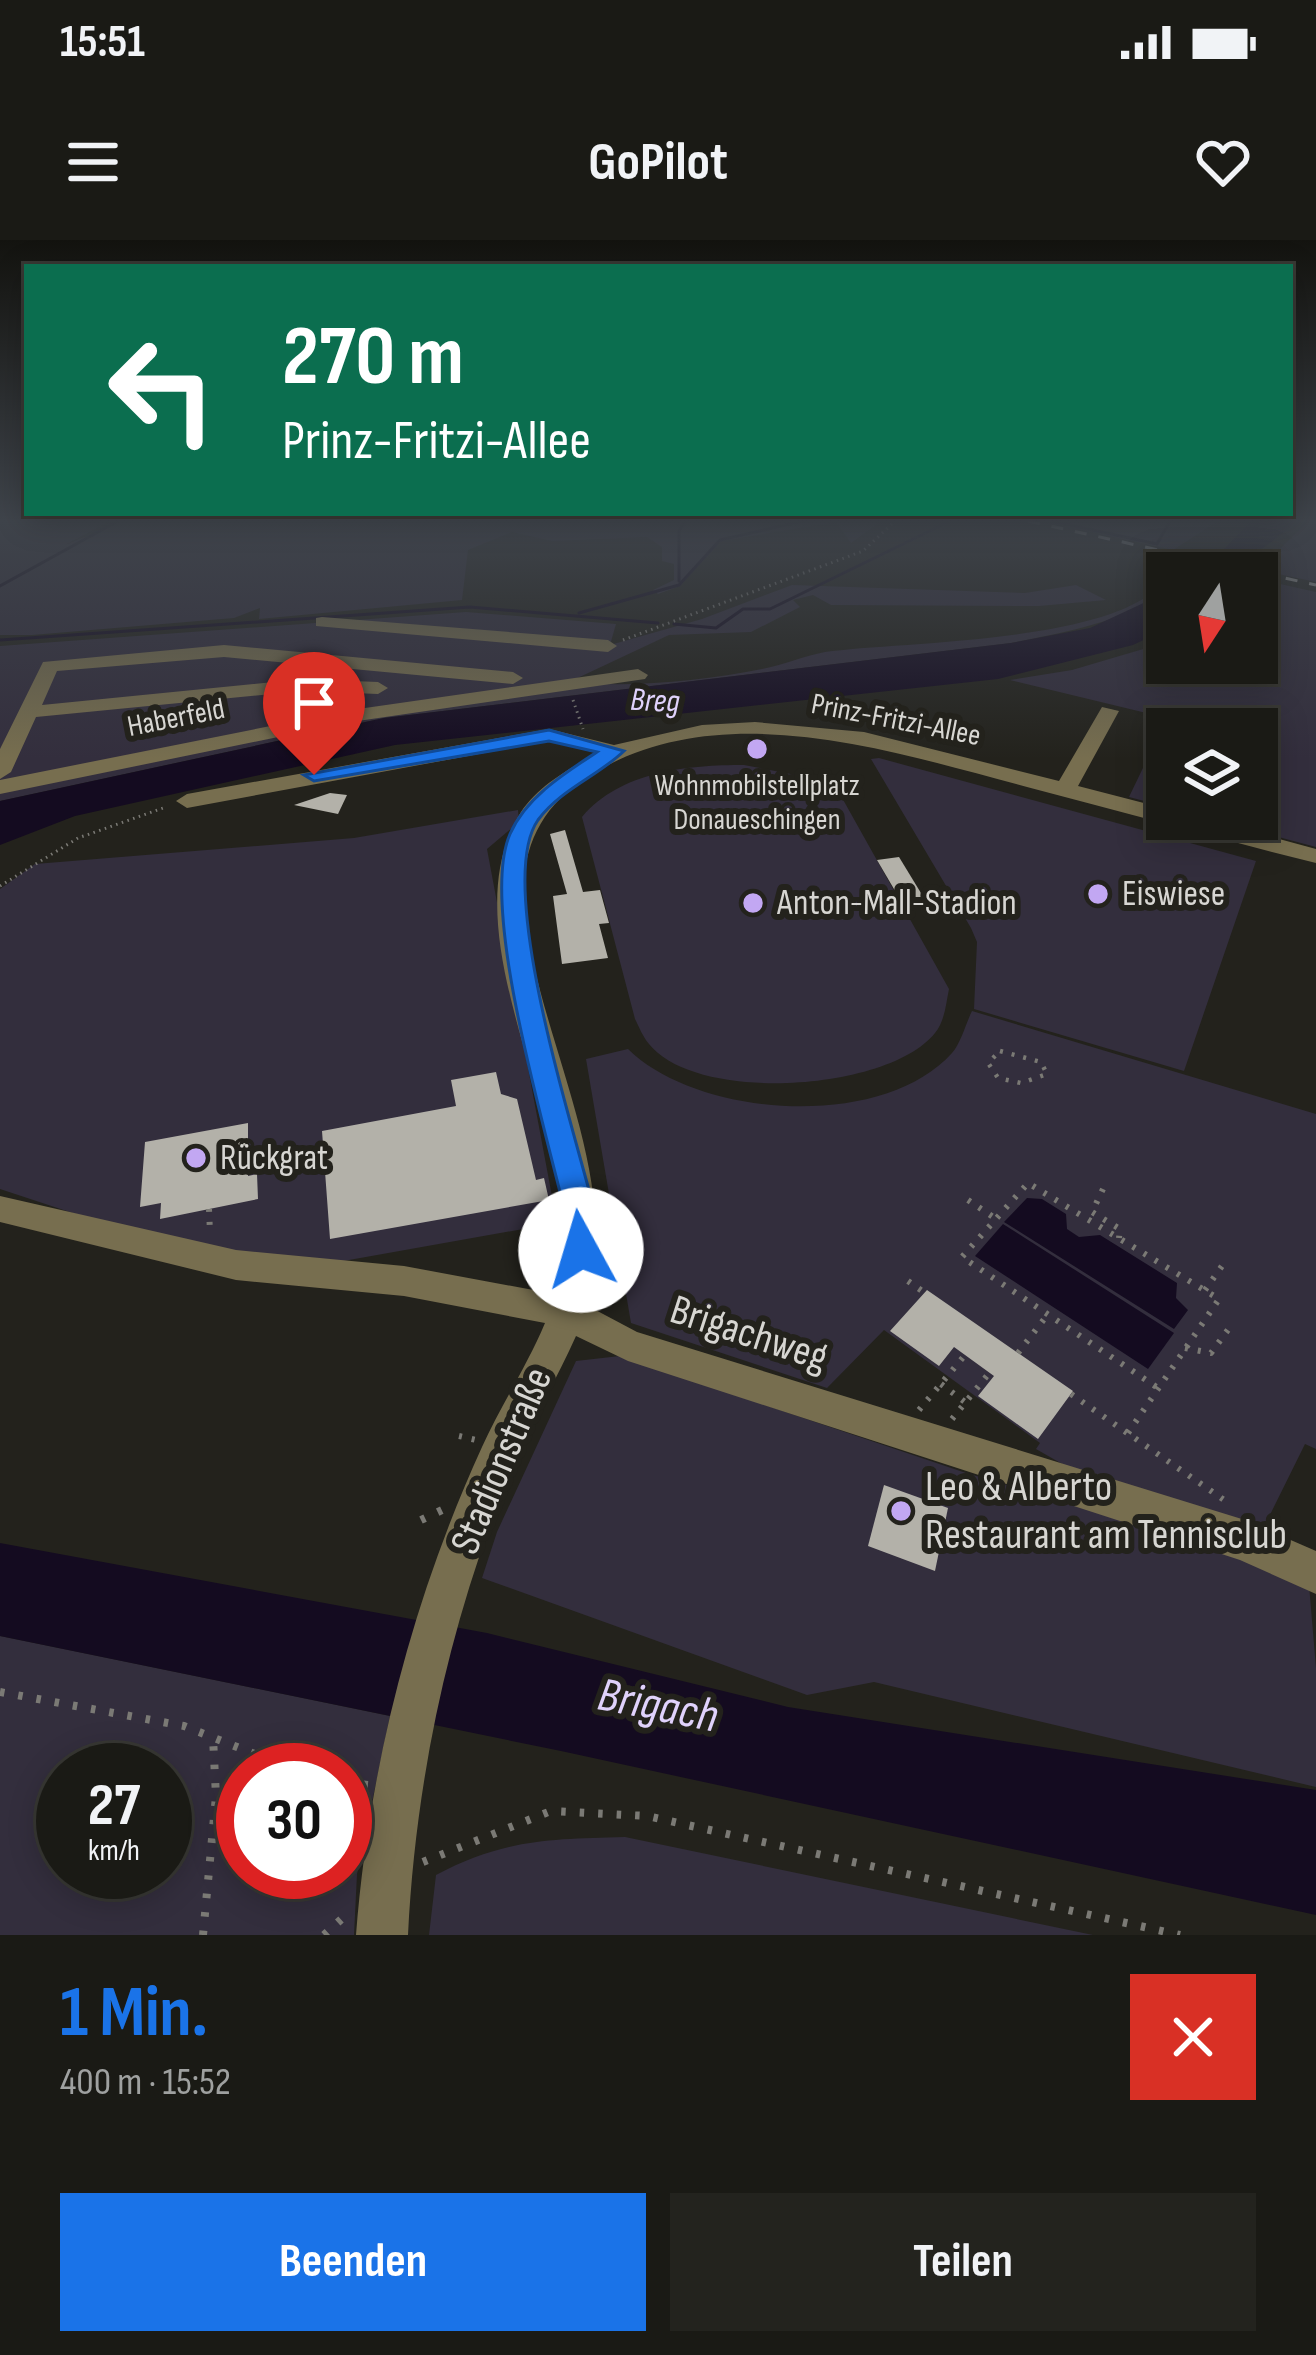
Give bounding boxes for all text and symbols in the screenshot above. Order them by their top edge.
text: 15:51 [60,15,145,70]
icon: menu [60,129,126,195]
icon: heart [1190,129,1256,195]
text: GoPilot [588,130,728,195]
text: 270 m [282,307,464,408]
icon: left [84,312,240,468]
text: Prinz-Fritzi-Allee [282,409,591,474]
north arrow [1146,552,1278,684]
map controls [1146,552,1278,840]
pin [263,652,365,775]
icon: arrive [281,670,347,736]
water label: Breg [629,680,681,722]
street label: Prinz-Fritzi-Allee [808,686,984,754]
street label: Haberfeld [124,691,228,745]
button: layers [1146,708,1278,840]
marker: Wohnmobilstellplatz Donaueschingen [744,736,770,762]
place label: Wohnmobilstellplatz Donaueschingen [654,768,860,838]
place label: Eiswiese [1122,873,1225,916]
marker: Eiswiese [1085,881,1111,907]
place label: Anton-Mall-Stadion [776,882,1017,925]
marker: Anton-Mall-Stadion [740,890,766,916]
place label: Rückgrat [220,1137,328,1180]
marker: Rückgrat [183,1145,209,1171]
position arrow [518,1187,644,1313]
street label: Brigachweg [664,1285,834,1383]
street label: Stadionstraße [440,1360,564,1562]
place label: Leo & Alberto Restaurant am Tennisclub [925,1462,1287,1561]
marker: Leo & Alberto Restaurant am Tennisclub [888,1498,914,1524]
water label: Brigach [593,1666,723,1746]
speed limit sign: 30 [216,1743,372,1899]
text: 27 [88,1770,140,1842]
text: km/h [88,1833,140,1869]
text: 1 Min. [60,1970,208,2057]
button: close [1130,1974,1256,2100]
text: 400 m · 15:52 [60,2059,231,2106]
button: Beenden [60,2193,646,2331]
button: Teilen [670,2193,1256,2331]

